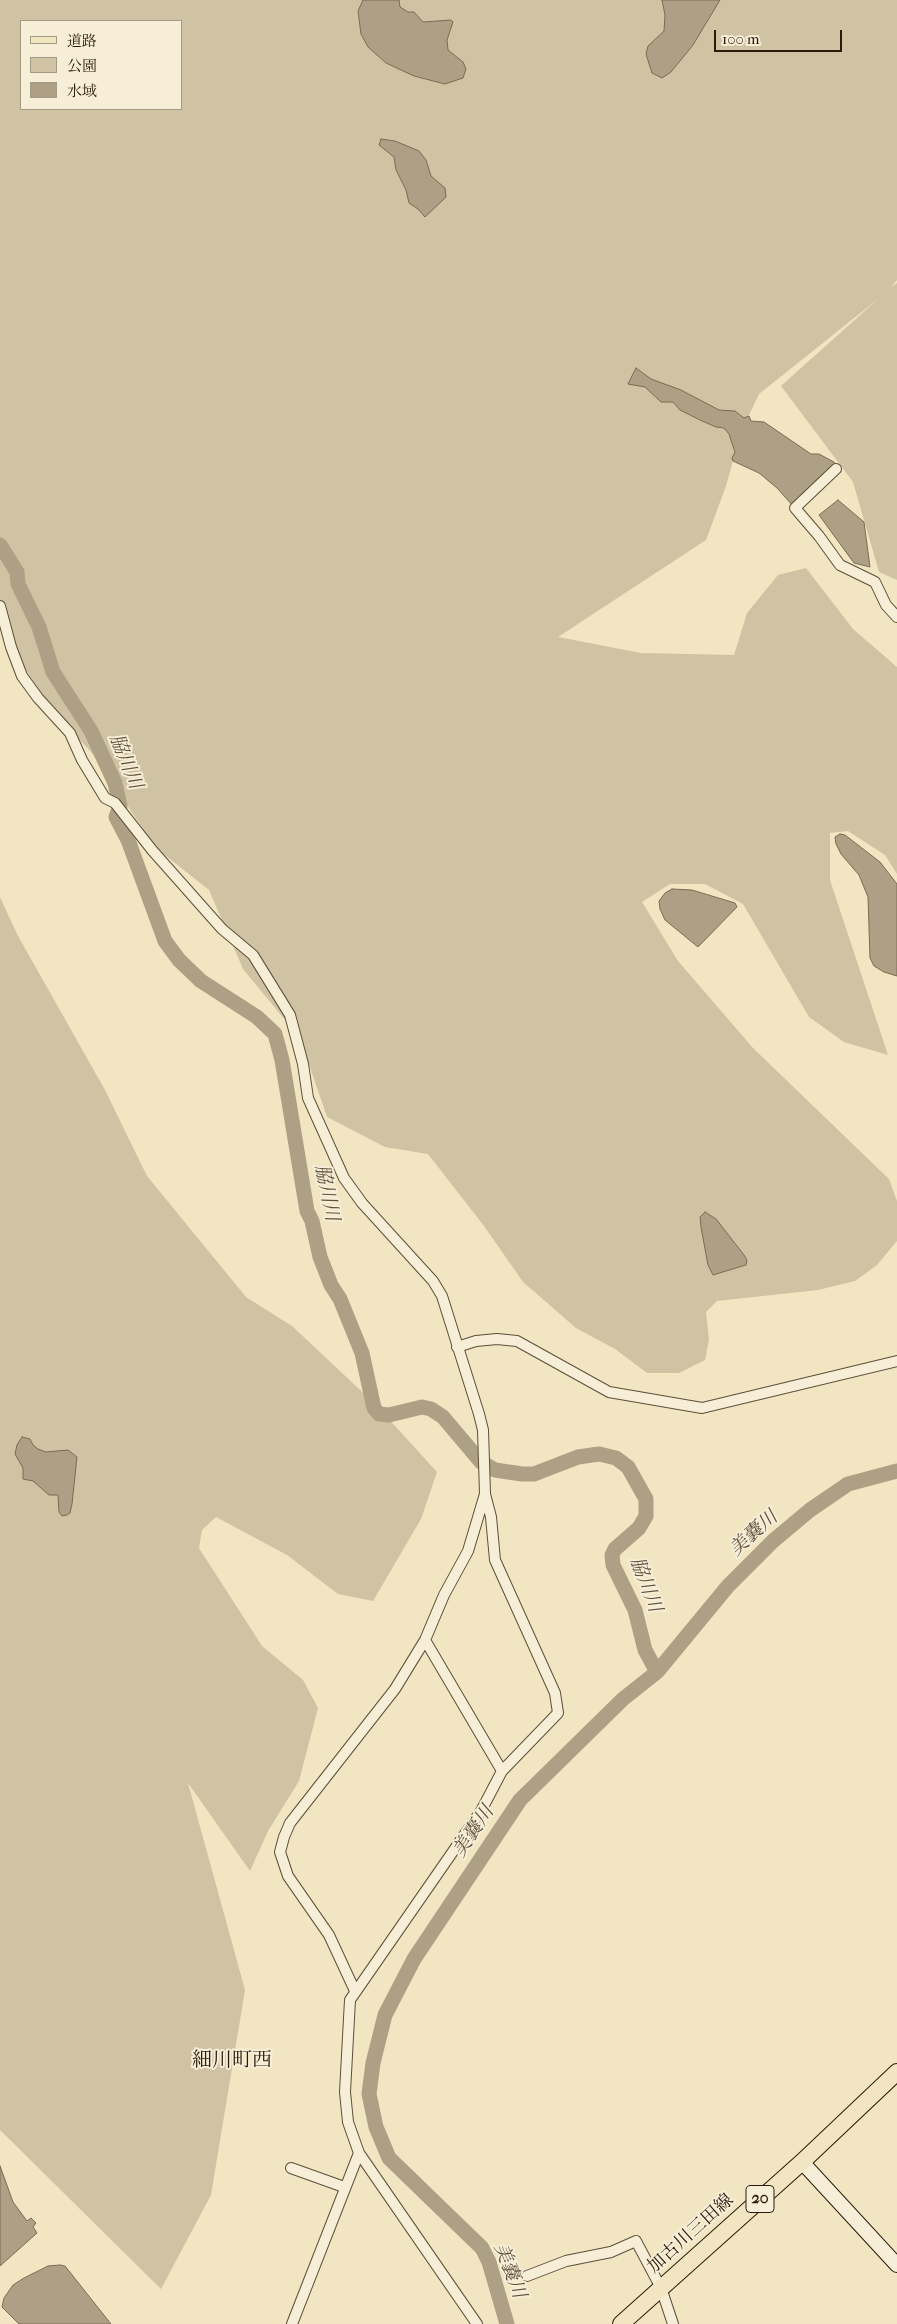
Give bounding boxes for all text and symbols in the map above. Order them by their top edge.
legend [20,20,182,110]
scale bar [717,20,844,52]
text: 100 m [722,30,760,48]
text: 道路 [67,32,97,50]
text: 公園 [67,57,97,75]
text: 水域 [67,82,97,100]
water label: 脇川川 [104,731,146,793]
water label: 脇川川 [309,1163,343,1223]
water label: 美嚢川 [725,1506,783,1562]
water label: 脇川川 [624,1554,666,1616]
water label: 美嚢川 [449,1802,499,1862]
district label: 細川町西 [192,2049,272,2073]
road number: 20 [746,2186,774,2212]
street label: 加古川三田線 [644,2190,738,2278]
water label: 美嚢川 [488,2240,530,2302]

